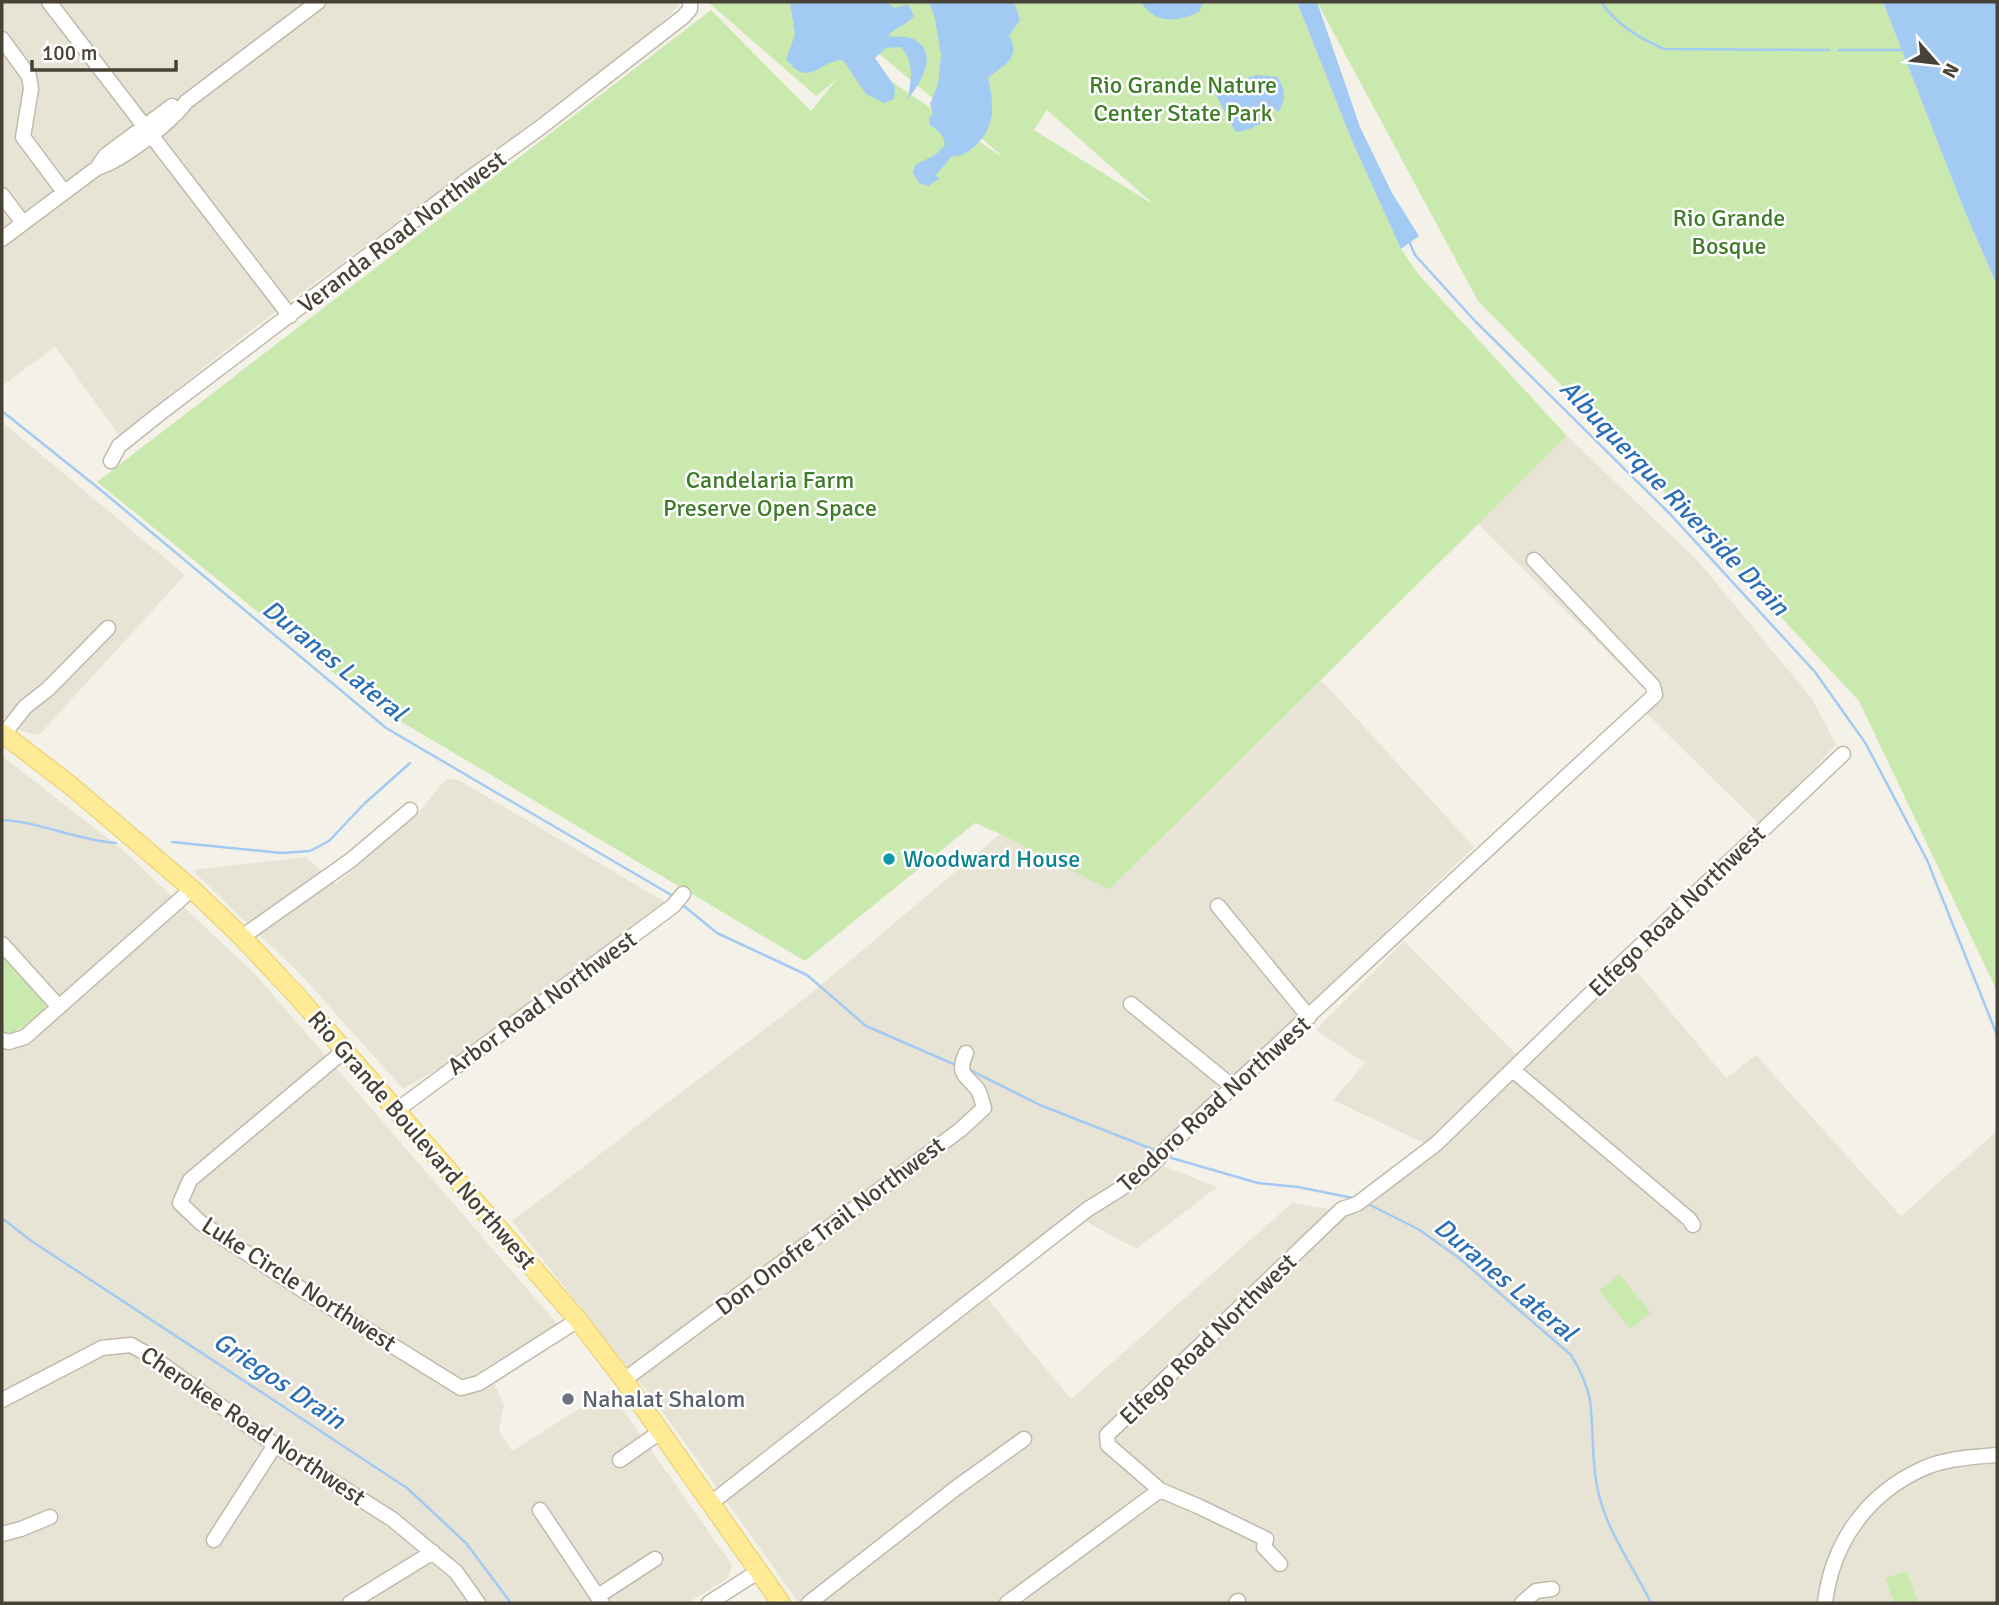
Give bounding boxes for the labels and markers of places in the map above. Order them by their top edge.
place label: Woodward House [903,844,1080,874]
marker: Woodward House [881,851,897,867]
place label: Nahalat Shalom [582,1384,745,1414]
marker: Nahalat Shalom [560,1391,576,1407]

